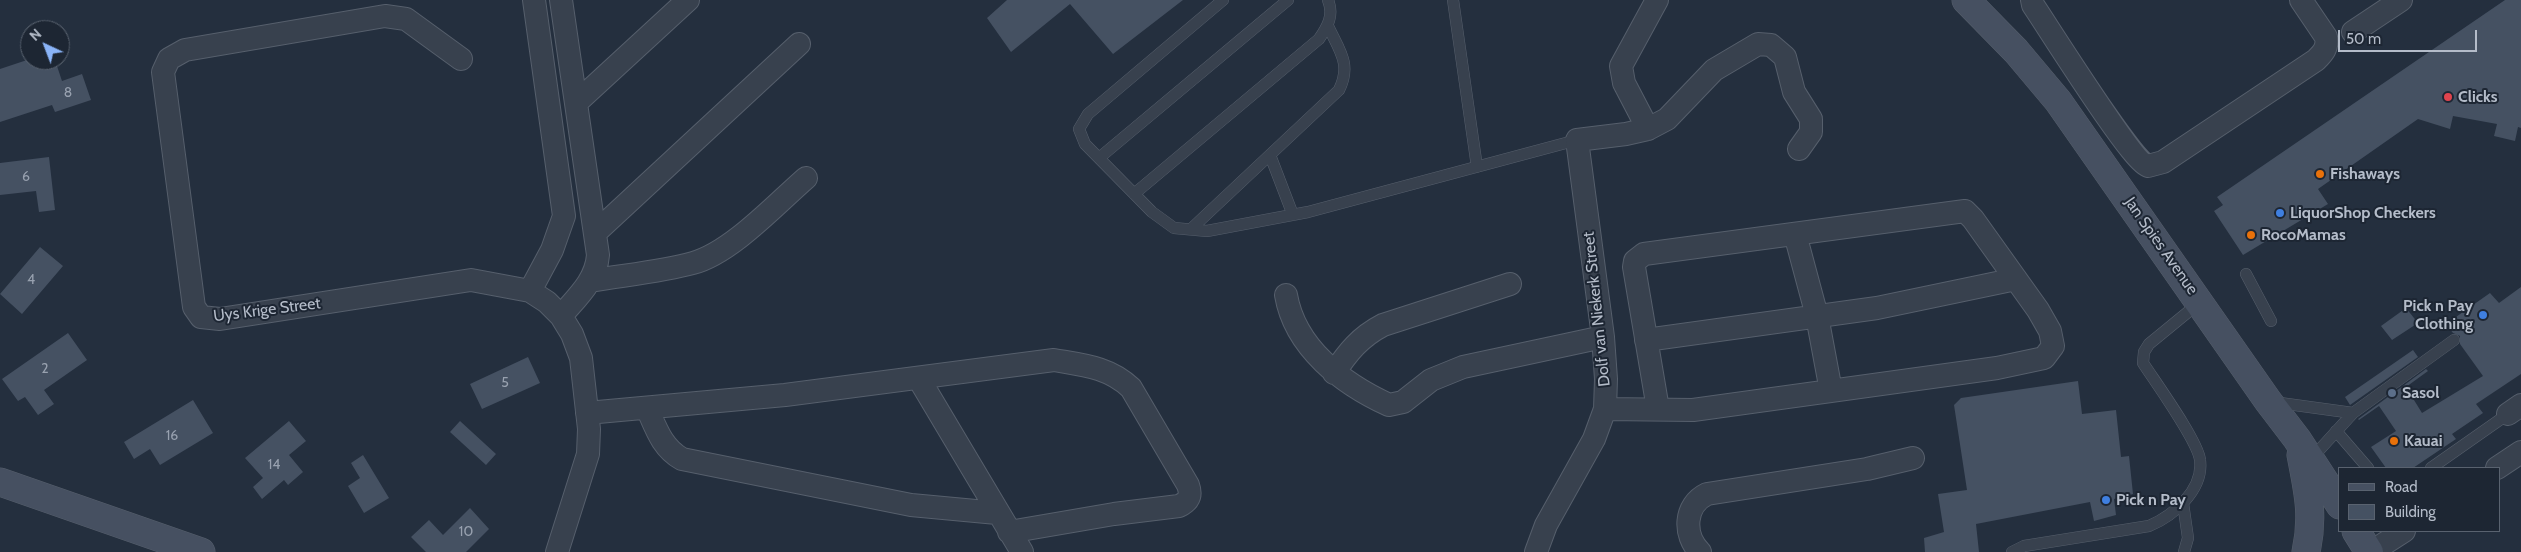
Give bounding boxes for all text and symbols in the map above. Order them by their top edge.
north arrow [20,20,70,70]
scale bar [2341,20,2480,52]
text: N [26,25,45,45]
text: 50 m [2346,30,2381,48]
house number: 8 [64,85,72,101]
place label: Clicks [2458,87,2498,107]
marker: Clicks [2442,91,2454,103]
place label: Fishaways [2330,164,2400,184]
marker: Fishaways [2314,168,2326,180]
house number: 6 [22,169,30,185]
street label: Jan Spies Avenue [2120,193,2202,299]
place label: LiquorShop Checkers [2290,203,2436,223]
marker: LiquorShop Checkers [2274,207,2286,219]
place label: RocoMamas [2261,225,2346,245]
marker: RocoMamas [2245,229,2257,241]
street label: Dolf van Niekerk Street [1579,231,1615,387]
house number: 4 [27,272,35,288]
street label: Uys Krige Street [212,294,322,326]
place label: Pick n Pay Clothing [2403,296,2473,334]
marker: Pick n Pay Clothing [2477,309,2489,321]
house number: 2 [41,361,49,377]
house number: 5 [501,375,509,391]
place label: Sasol [2402,383,2439,403]
marker: Sasol [2386,387,2398,399]
house number: 16 [166,428,178,444]
place label: Kauai [2404,431,2442,451]
marker: Kauai [2388,435,2400,447]
house number: 14 [268,457,280,473]
legend [2338,467,2501,532]
text: Road [2385,478,2418,496]
place label: Pick n Pay [2116,490,2186,510]
marker: Pick n Pay [2100,494,2112,506]
text: Building [2385,503,2436,521]
house number: 10 [459,524,473,540]

